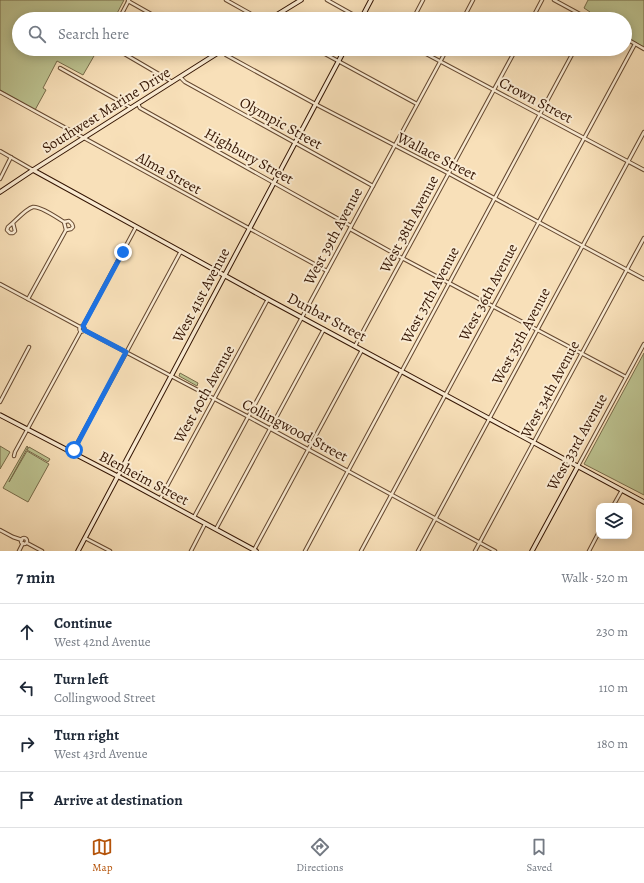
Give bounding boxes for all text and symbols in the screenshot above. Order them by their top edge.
search box [12,12,632,56]
icon: search [26,23,48,45]
text: Search here [58,24,129,44]
street label: Southwest Marine Drive [38,62,174,158]
street label: Crown Street [496,72,576,128]
street label: Olympic Street [236,92,326,154]
street label: Highbury Street [201,123,297,189]
street label: Wallace Street [393,127,480,185]
street label: Alma Street [132,146,205,199]
street label: West 38th Avenue [374,172,443,277]
street label: West 39th Avenue [299,184,367,289]
street label: West 36th Avenue [454,240,522,345]
route end [114,243,132,261]
street label: West 37th Avenue [396,243,464,348]
street label: West 41st Avenue [167,244,234,347]
street label: West 35th Avenue [487,284,555,389]
street label: Dunbar Street [284,288,370,346]
street label: West 34th Avenue [516,337,584,442]
street label: West 40th Avenue [168,341,239,447]
street label: West 33rd Avenue [542,390,612,495]
street label: Collingwood Street [239,394,351,466]
route start [65,441,83,459]
street label: Blenheim Street [96,446,192,510]
map controls [596,503,632,539]
button: layers [596,503,632,539]
text: 7 min [16,566,55,589]
text: Walk · 520 m [561,569,628,586]
text: Continue [54,613,112,633]
icon: ahead [16,621,38,643]
text: 230 m [596,623,628,640]
text: West 42nd Avenue [54,633,151,650]
text: Turn left [54,669,109,689]
icon: left [16,677,38,699]
text: 110 m [599,679,628,696]
text: Collingwood Street [54,689,155,706]
text: Turn right [54,725,119,745]
icon: right [16,733,38,755]
text: 180 m [597,735,628,752]
text: West 43rd Avenue [54,745,147,762]
icon: arrive [16,789,38,811]
text: Arrive at destination [54,790,183,810]
tab: Map [91,836,113,875]
tab: Directions [296,836,344,875]
tab: Saved [526,836,553,875]

